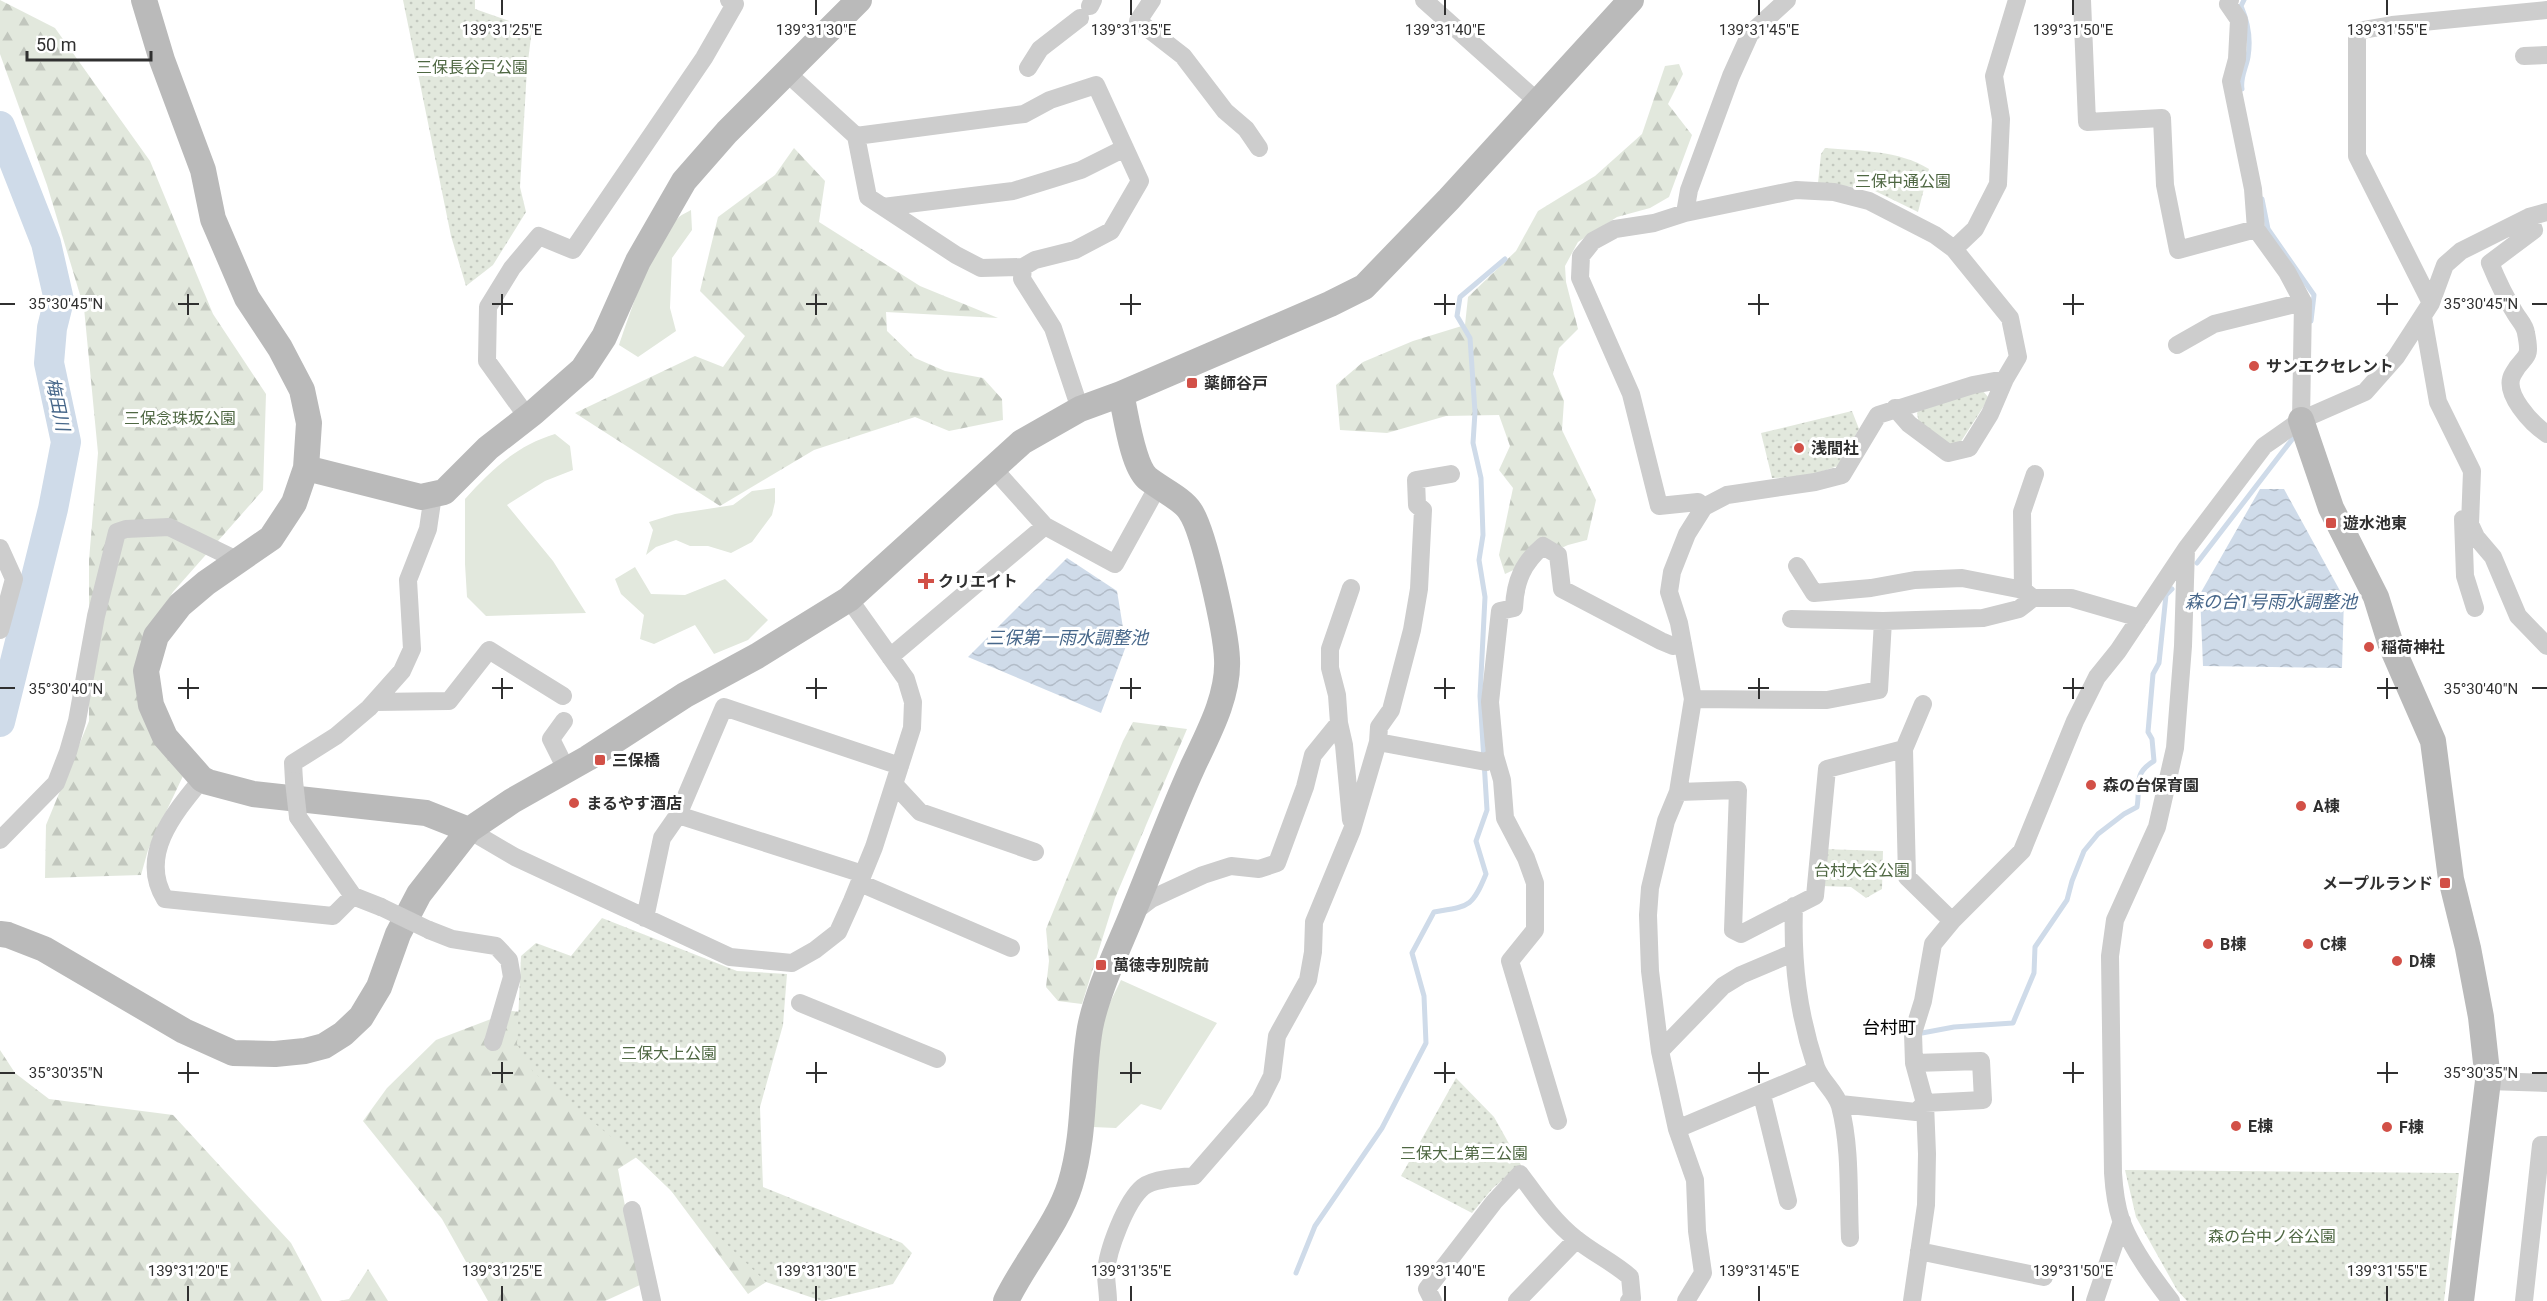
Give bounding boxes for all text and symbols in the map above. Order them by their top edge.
text: 139°31'25"E [462,21,543,39]
text: 139°31'30"E [776,21,857,39]
text: 139°31'35"E [1091,21,1172,39]
text: 139°31'40"E [1405,21,1486,39]
text: 139°31'45"E [1719,21,1800,39]
text: 139°31'50"E [2033,21,2114,39]
text: 139°31'55"E [2347,21,2428,39]
scale bar [27,24,152,62]
text: 50 m [36,34,76,55]
park label: 三保長谷戸公園 [416,58,528,77]
park label: 三保中通公園 [1855,172,1951,191]
text: 35°30'45"N [29,295,103,313]
text: 35°30'45"N [2444,295,2518,313]
place label: サンエクセレント [2266,357,2394,376]
marker: サンエクセレント [2247,359,2261,373]
place label: 薬師谷戸 [1204,374,1268,393]
water label: 梅田川 [42,375,74,435]
marker: 薬師谷戸 [1185,376,1199,390]
park label: 三保念珠坂公園 [124,409,236,428]
place label: 浅間社 [1811,439,1859,458]
marker: 浅間社 [1792,441,1806,455]
place label: 遊水池東 [2343,514,2407,533]
marker: 遊水池東 [2324,516,2338,530]
place label: クリエイト [938,572,1018,591]
marker: クリエイト [919,574,933,588]
water label: 森の台1号雨水調整池 [2185,591,2359,612]
water label: 三保第一雨水調整池 [986,627,1150,648]
place label: 稲荷神社 [2381,638,2445,657]
marker: 稲荷神社 [2362,640,2376,654]
text: 35°30'40"N [29,680,103,698]
text: 35°30'40"N [2444,680,2518,698]
place label: 三保橋 [612,751,660,770]
marker: 三保橋 [593,753,607,767]
place label: 森の台保育園 [2103,776,2199,795]
marker: 森の台保育園 [2084,778,2098,792]
place label: まるやす酒店 [586,794,682,813]
marker: まるやす酒店 [567,796,581,810]
place label: A棟 [2313,797,2340,816]
marker: A棟 [2294,799,2308,813]
park label: 台村大谷公園 [1814,861,1910,880]
place label: メープルランド [2322,874,2433,893]
marker: メープルランド [2438,876,2452,890]
place label: B棟 [2220,935,2246,954]
place label: C棟 [2320,935,2346,954]
marker: B棟 [2201,937,2215,951]
marker: C棟 [2301,937,2315,951]
place label: D棟 [2409,952,2435,971]
marker: D棟 [2390,954,2404,968]
place label: 萬徳寺別院前 [1113,956,1209,975]
marker: 萬徳寺別院前 [1094,958,1108,972]
district label: 台村町 [1862,1017,1916,1038]
park label: 三保大上公園 [621,1044,717,1063]
text: 35°30'35"N [29,1064,103,1082]
text: 35°30'35"N [2444,1064,2518,1082]
place label: E棟 [2248,1117,2273,1136]
place label: F棟 [2399,1118,2424,1137]
marker: E棟 [2229,1119,2243,1133]
marker: F棟 [2380,1120,2394,1134]
park label: 三保大上第三公園 [1400,1144,1528,1163]
park label: 森の台中ノ谷公園 [2208,1227,2336,1246]
text: 139°31'20"E [148,1262,229,1280]
text: 139°31'25"E [462,1262,543,1280]
text: 139°31'30"E [776,1262,857,1280]
text: 139°31'35"E [1091,1262,1172,1280]
text: 139°31'40"E [1405,1262,1486,1280]
text: 139°31'45"E [1719,1262,1800,1280]
text: 139°31'50"E [2033,1262,2114,1280]
text: 139°31'55"E [2347,1262,2428,1280]

